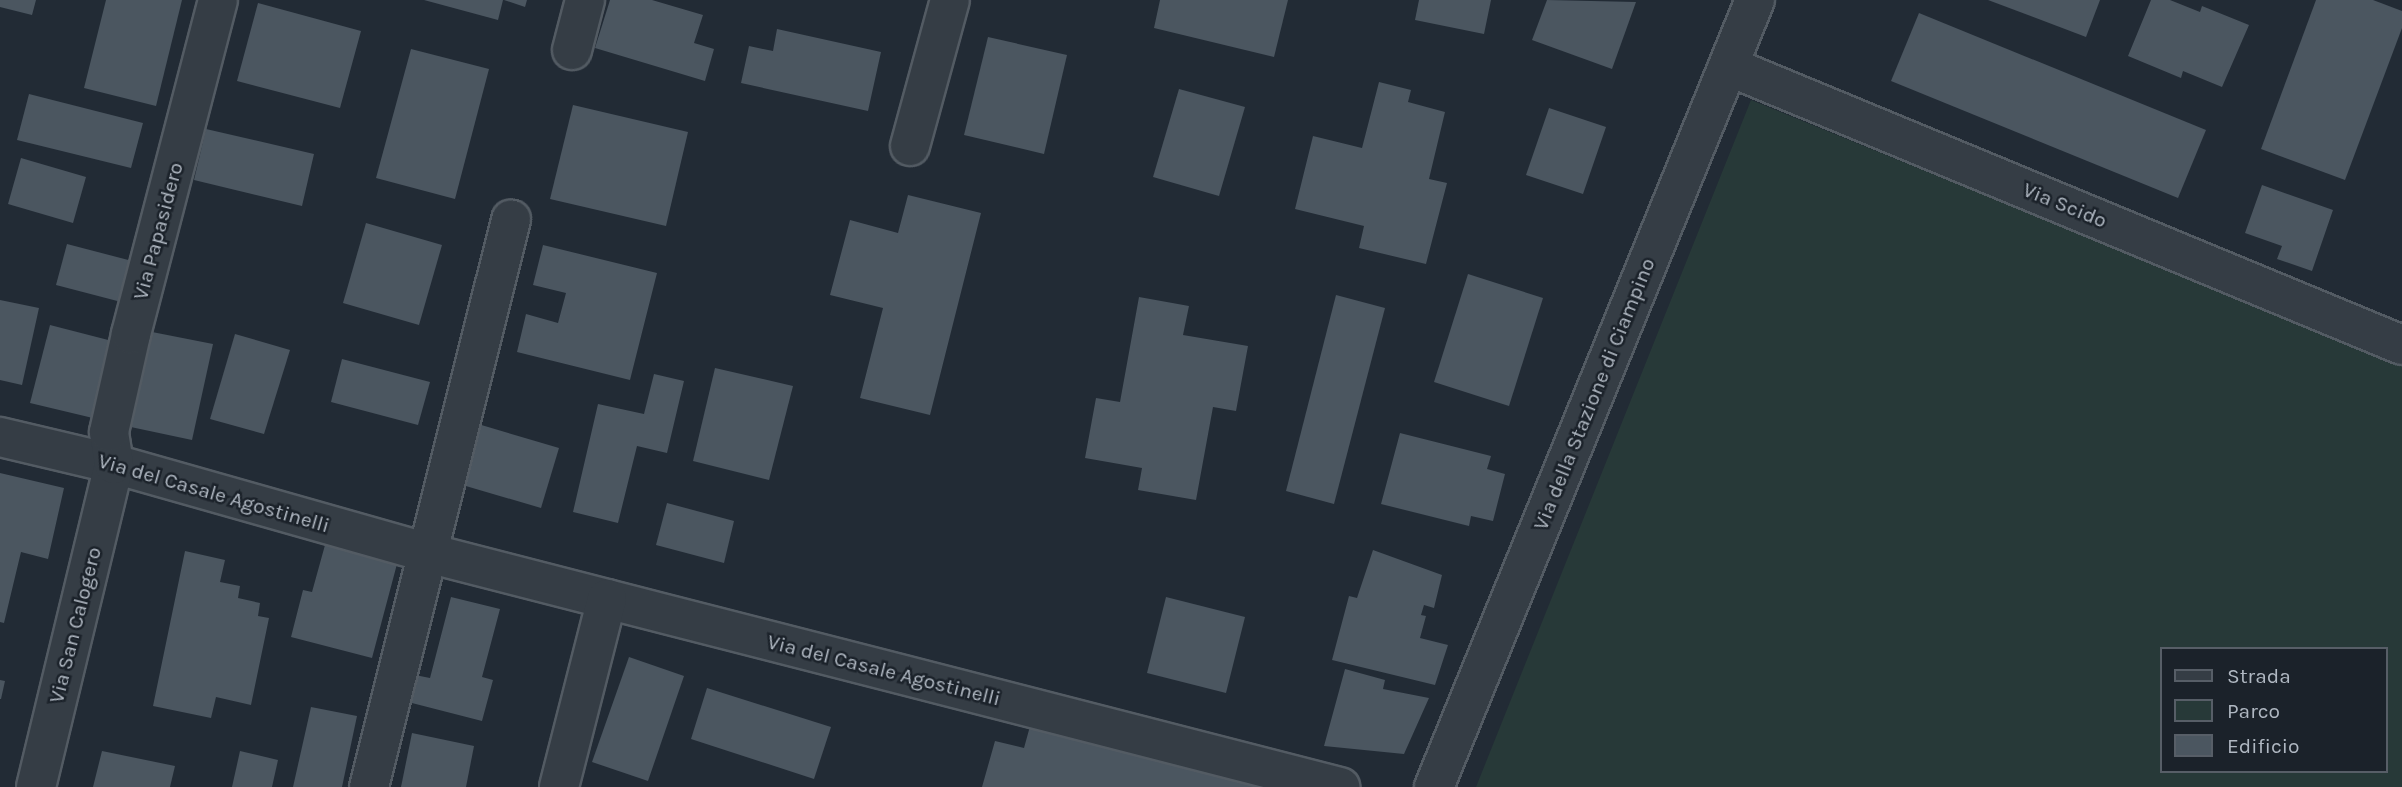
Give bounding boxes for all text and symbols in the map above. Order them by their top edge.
street label: Via Papasidero [128,160,188,302]
street label: Via Scido [2019,177,2111,233]
street label: Via della Stazione di Ciampino [1528,254,1660,534]
street label: Via del Casale Agostinelli [95,448,333,538]
street label: Via San Calogero [43,544,107,706]
street label: Via del Casale Agostinelli [765,629,1003,711]
legend [2160,647,2388,773]
text: Strada [2227,664,2291,688]
text: Parco [2227,699,2280,723]
text: Edificio [2227,734,2300,758]

